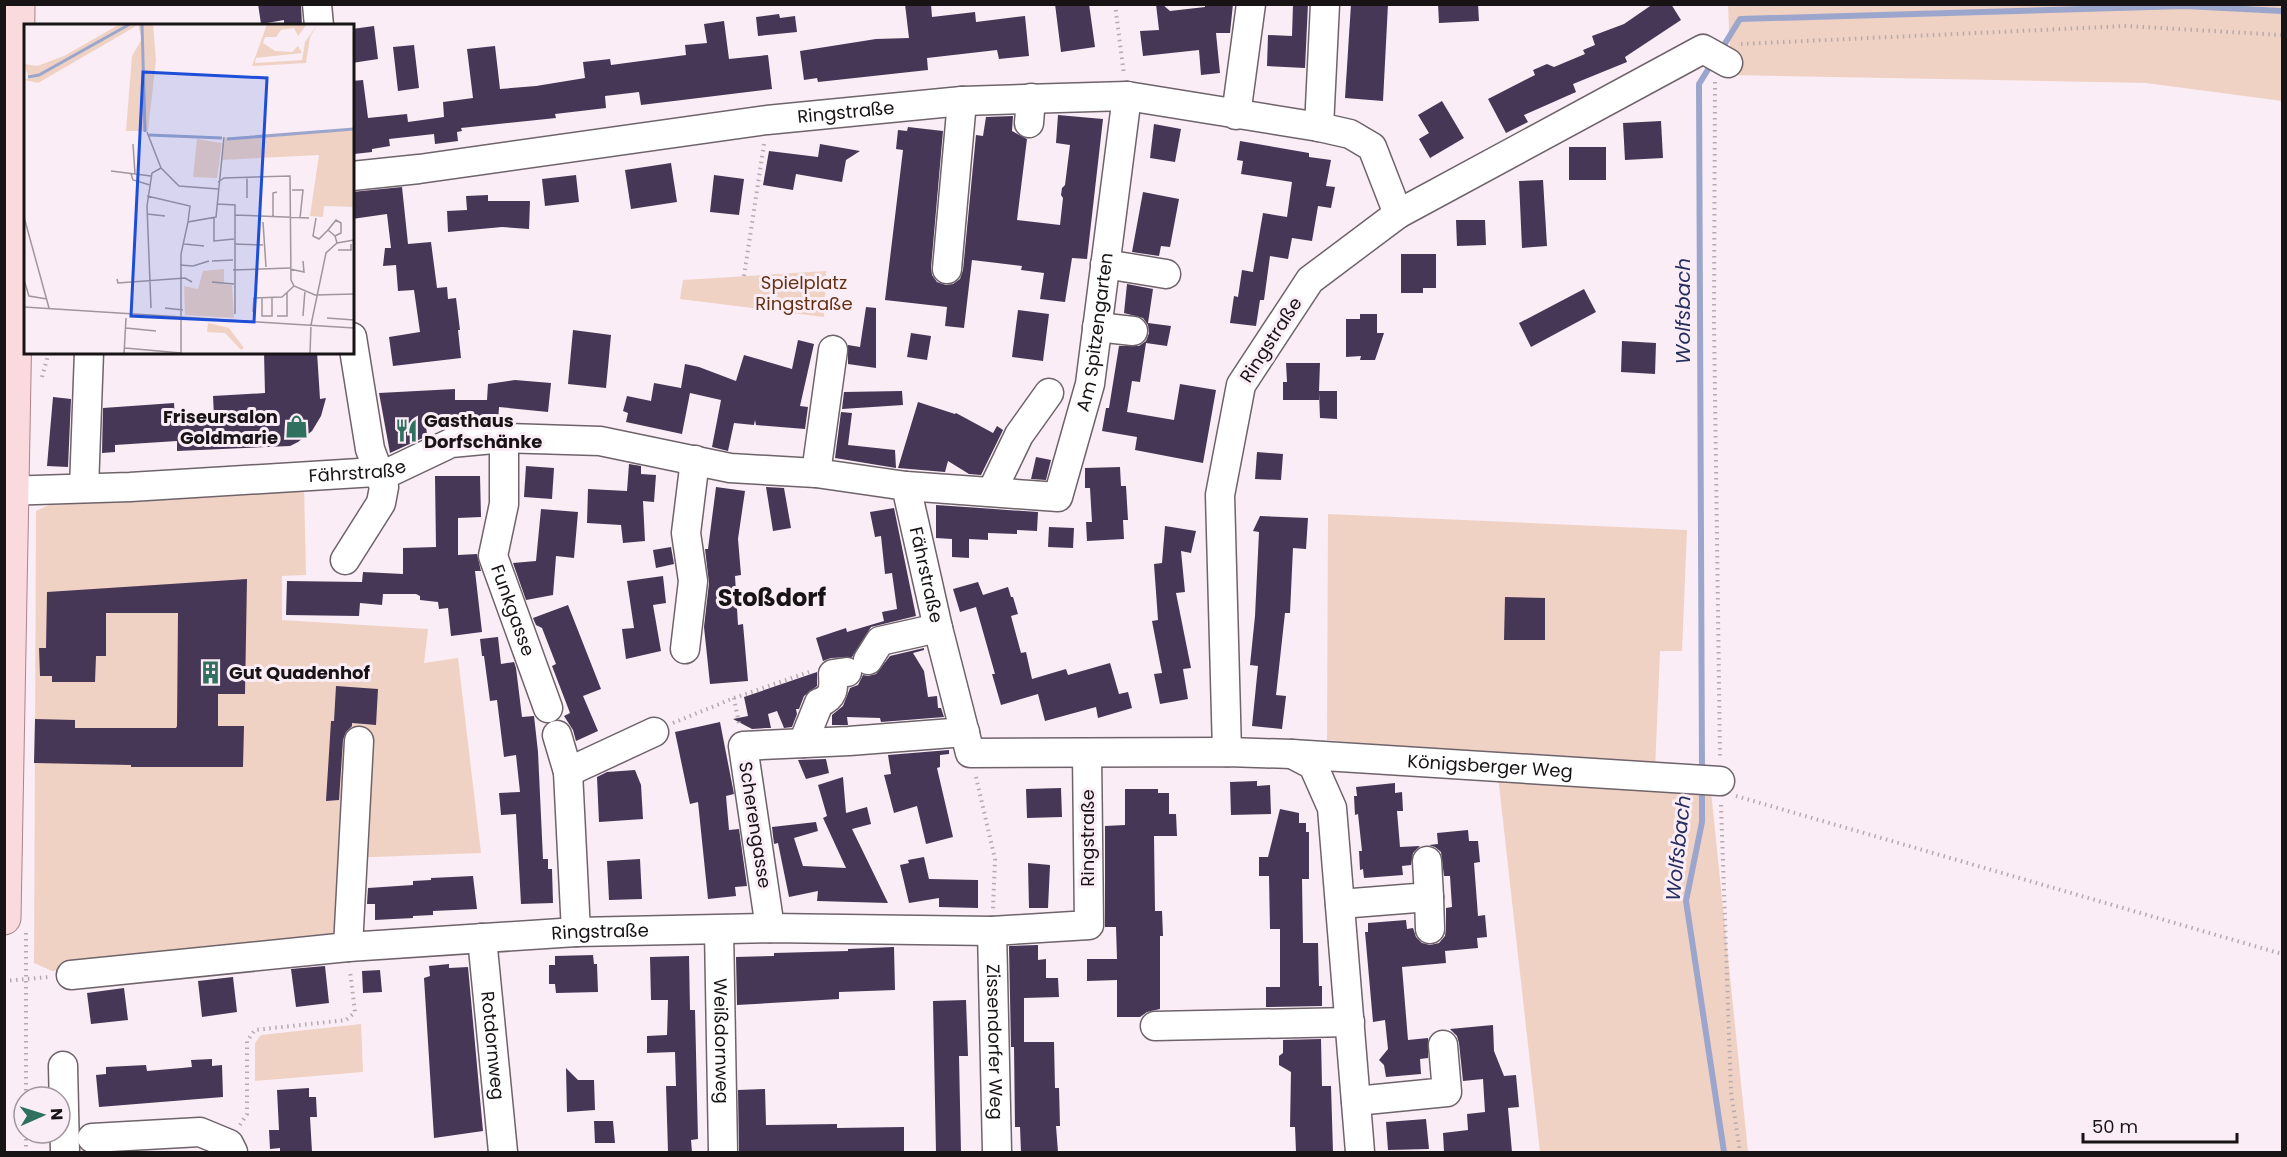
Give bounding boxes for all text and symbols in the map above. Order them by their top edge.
inset map [24,24,354,354]
street label: Ringstraße [796,95,895,129]
street label: Am Spitzengarten [1070,251,1119,414]
water label: Wolfsbach [1669,258,1697,364]
park label: Spielplatz Ringstraße [755,270,853,316]
street label: Ringstraße [1234,292,1308,387]
place label: Friseursalon Goldmarie [163,404,278,450]
place label: Gasthaus Dorfschänke [424,408,542,454]
shop icon: Friseursalon Goldmarie [283,414,309,440]
restaurant icon: Gasthaus Dorfschänke [393,418,419,444]
street label: Fährstraße [308,453,410,488]
street label: Fährstraße [904,524,949,625]
street label: Funkgasse [485,561,541,659]
district label: Stoßdorf [718,581,827,614]
building icon: Gut Quadenhof [198,660,224,686]
place label: Gut Quadenhof [229,660,371,685]
street label: Königsberger Weg [1407,748,1574,784]
street label: Scherengasse [733,760,778,890]
street label: Ringstraße [1075,789,1100,887]
water label: Wolfsbach [1659,794,1697,902]
street label: Ringstraße [551,918,649,946]
street label: Zissendorfer Weg [981,964,1009,1120]
street label: Weißdornweg [708,978,735,1104]
street label: Rotdornweg [475,990,511,1101]
north arrow [12,1085,72,1145]
scale bar [2083,1106,2238,1144]
text: N [45,1108,68,1121]
text: 50 m [2092,1114,2138,1139]

